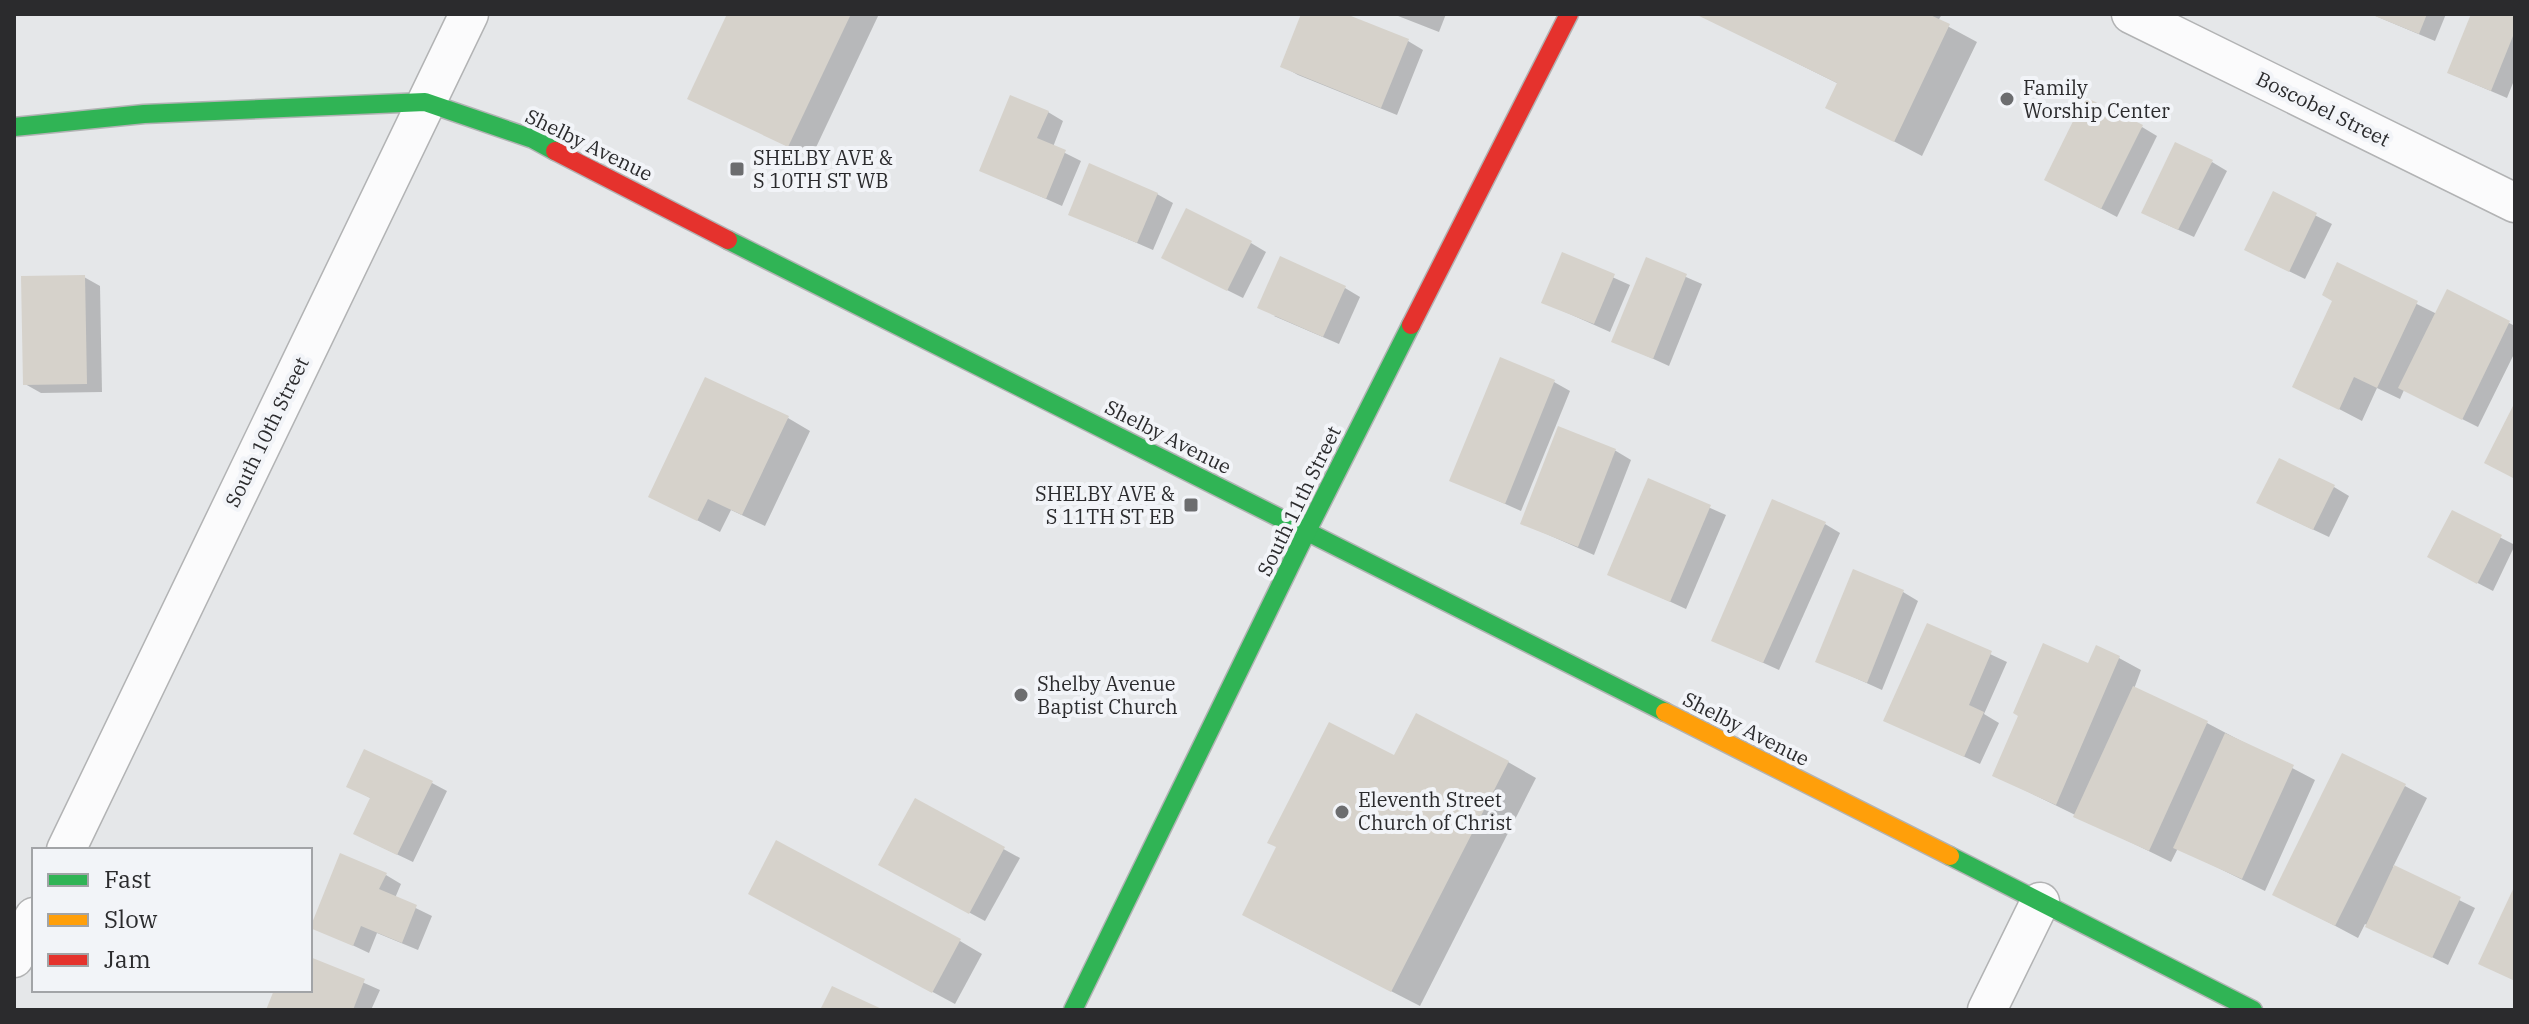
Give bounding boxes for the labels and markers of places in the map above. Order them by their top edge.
place label: Family Worship Center [2023,74,2170,124]
marker: Family Worship Center [1998,90,2016,108]
place label: SHELBY AVE & S 10TH ST WB [753,144,893,194]
marker: SHELBY AVE & S 10TH ST WB [728,160,746,178]
place label: SHELBY AVE & S 11TH ST EB [1035,480,1175,530]
marker: SHELBY AVE & S 11TH ST EB [1182,496,1200,514]
place label: Shelby Avenue Baptist Church [1037,670,1178,720]
marker: Shelby Avenue Baptist Church [1012,686,1030,704]
place label: Eleventh Street Church of Christ [1358,786,1512,836]
marker: Eleventh Street Church of Christ [1333,803,1351,821]

